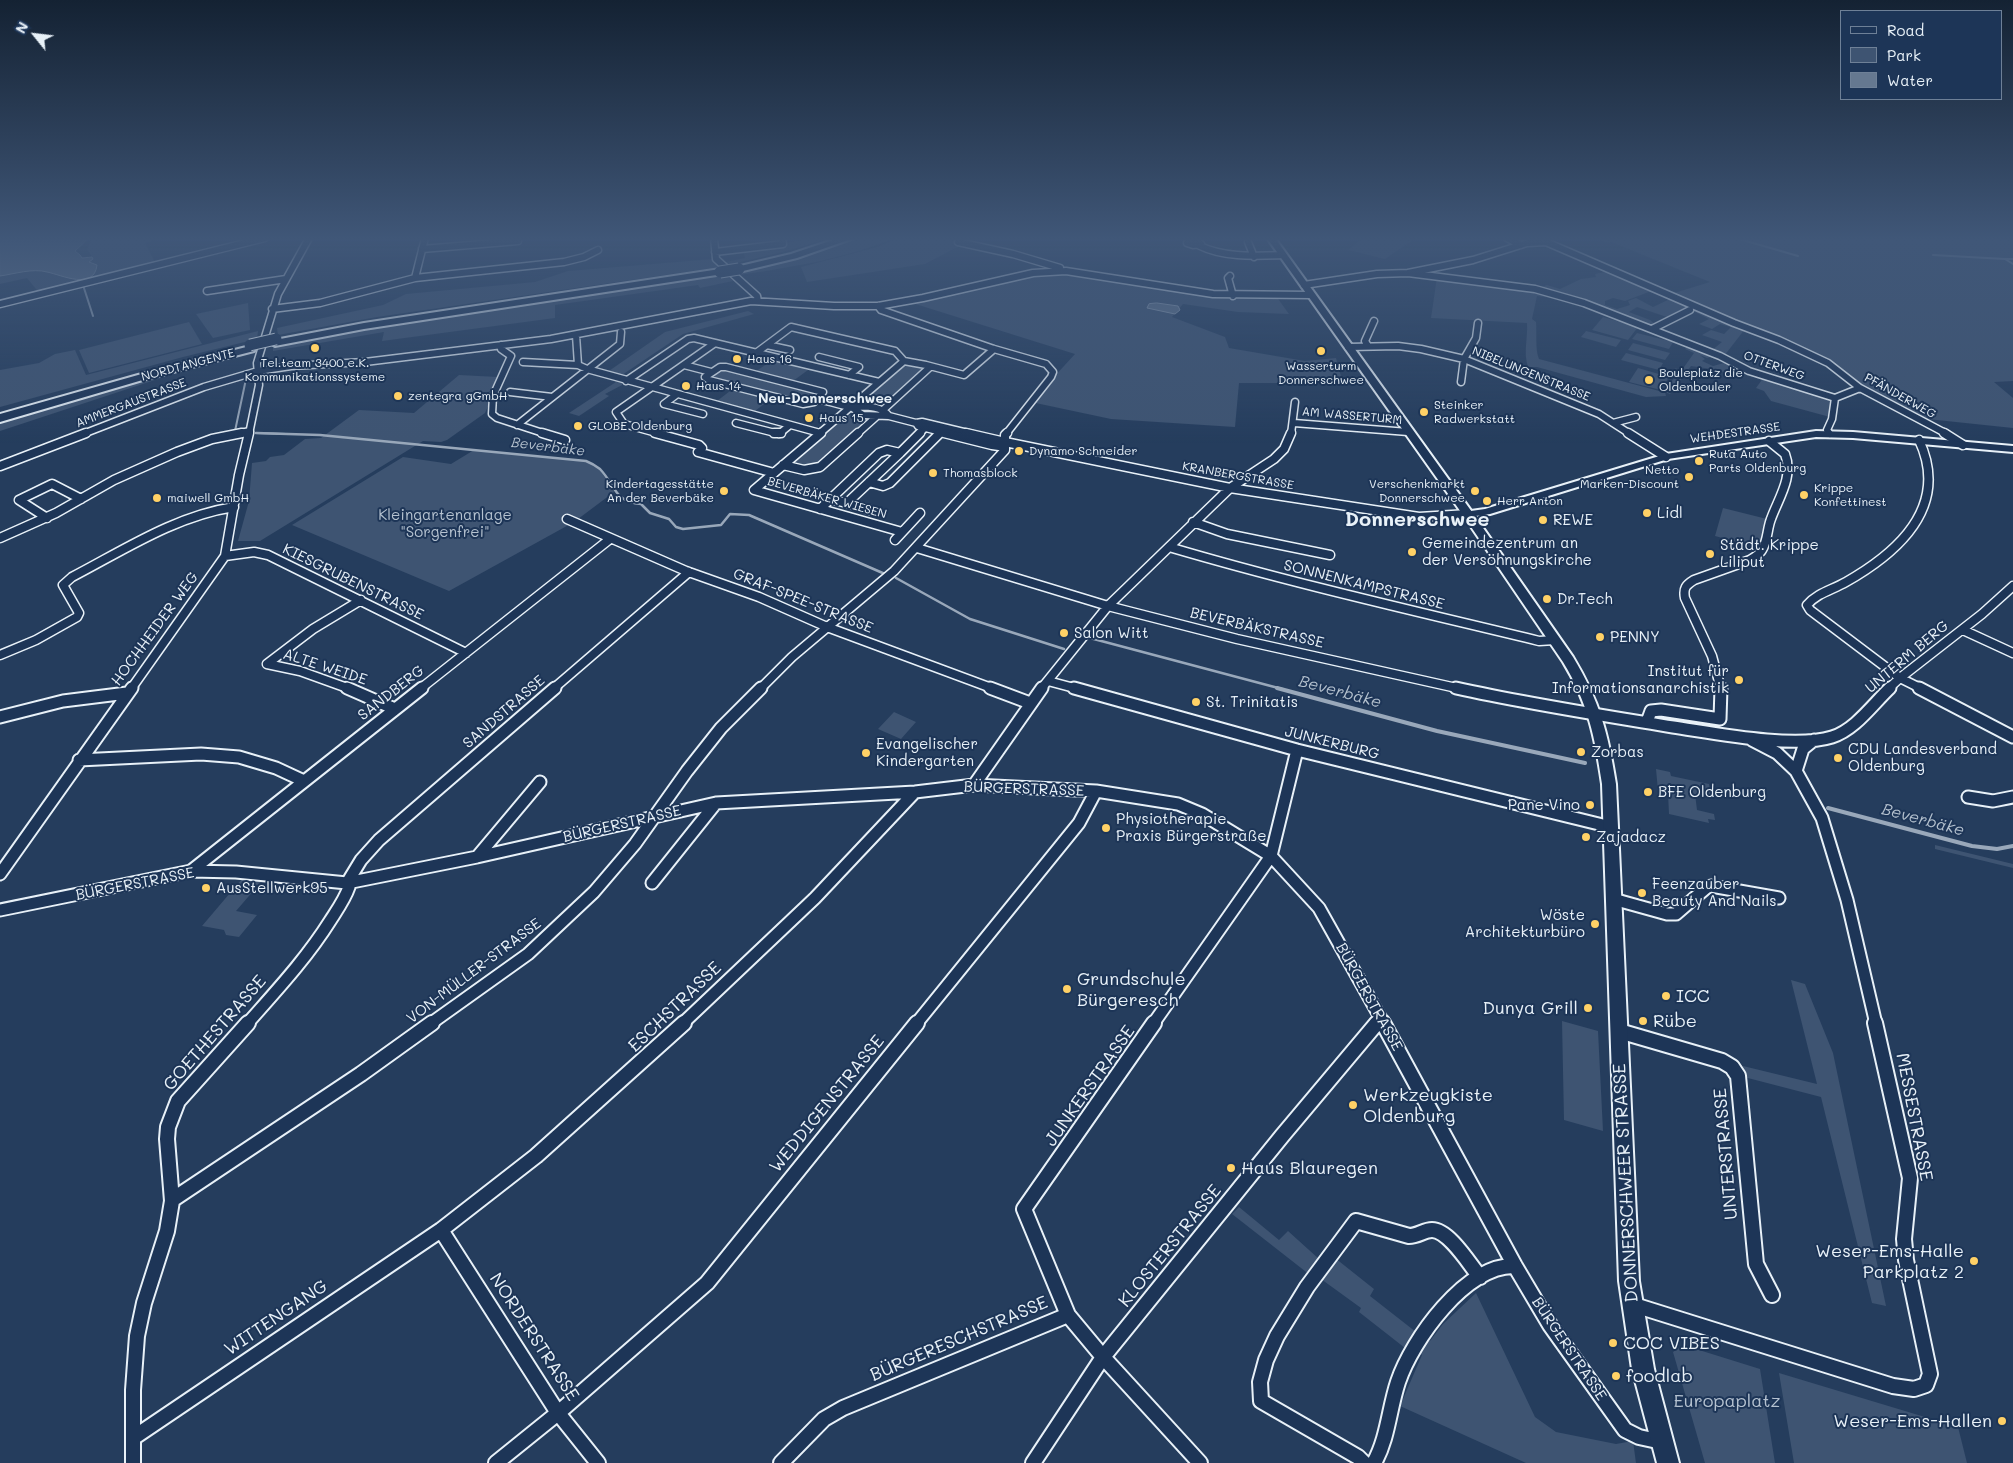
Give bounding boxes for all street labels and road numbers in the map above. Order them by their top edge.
street label: NIBELUNGENSTRASSE [1470,344,1592,404]
street label: NORDTANGENTE [140,346,236,384]
street label: OTTERWEG [1742,348,1806,384]
street label: PFÄNDERWEG [1862,370,1938,422]
street label: AMMERGAUSTRASSE [74,375,188,431]
street label: AM WASSERTURM [1301,404,1403,428]
street label: WEHDESTRASSE [1689,420,1781,446]
street label: KRANBERGSTRASSE [1181,459,1295,493]
street label: BEVERBÄKER WIESEN [766,474,888,522]
street label: KIESGRUBENSTRASSE [280,540,426,624]
street label: SONNENKAMPSTRASSE [1282,556,1446,614]
street label: GRAF-SPEE-STRASSE [730,565,876,637]
street label: HOCHHEIDER WEG [108,569,202,689]
street label: BEVERBÄKSTRASSE [1188,604,1326,652]
street label: UNTERM BERG [1862,617,1952,697]
street label: ALTE WEIDE [281,645,369,689]
street label: SANDBERG [354,662,428,724]
street label: SANDSTRASSE [459,672,549,752]
street label: JUNKERBURG [1283,723,1381,763]
street label: BÜRGERSTRASSE [963,778,1085,800]
street label: BÜRGERSTRASSE [561,802,683,846]
street label: BÜRGERSTRASSE [74,864,196,904]
street label: VON-MÜLLER-STRASSE [403,915,545,1027]
street label: BÜRGERSTRASSE [1332,940,1406,1054]
street label: ESCHSTRASSE [624,957,726,1057]
street label: GOETHESTRASSE [159,971,271,1095]
street label: JUNKERSTRASSE [1040,1021,1140,1151]
street label: WEDDIGENSTRASSE [765,1031,889,1177]
street label: MESSESTRASSE [1891,1051,1937,1183]
street label: DONNERSCHWEER STRASSE [1609,1063,1643,1303]
street label: UNTERSTRASSE [1709,1087,1743,1221]
street label: KLOSTERSTRASSE [1114,1180,1226,1312]
street label: NORDERSTRASSE [485,1269,583,1405]
street label: WITTENGANG [220,1276,332,1360]
street label: BÜRGERESCHSTRASSE [867,1292,1051,1386]
street label: BÜRGERSTRASSE [1528,1294,1610,1404]

